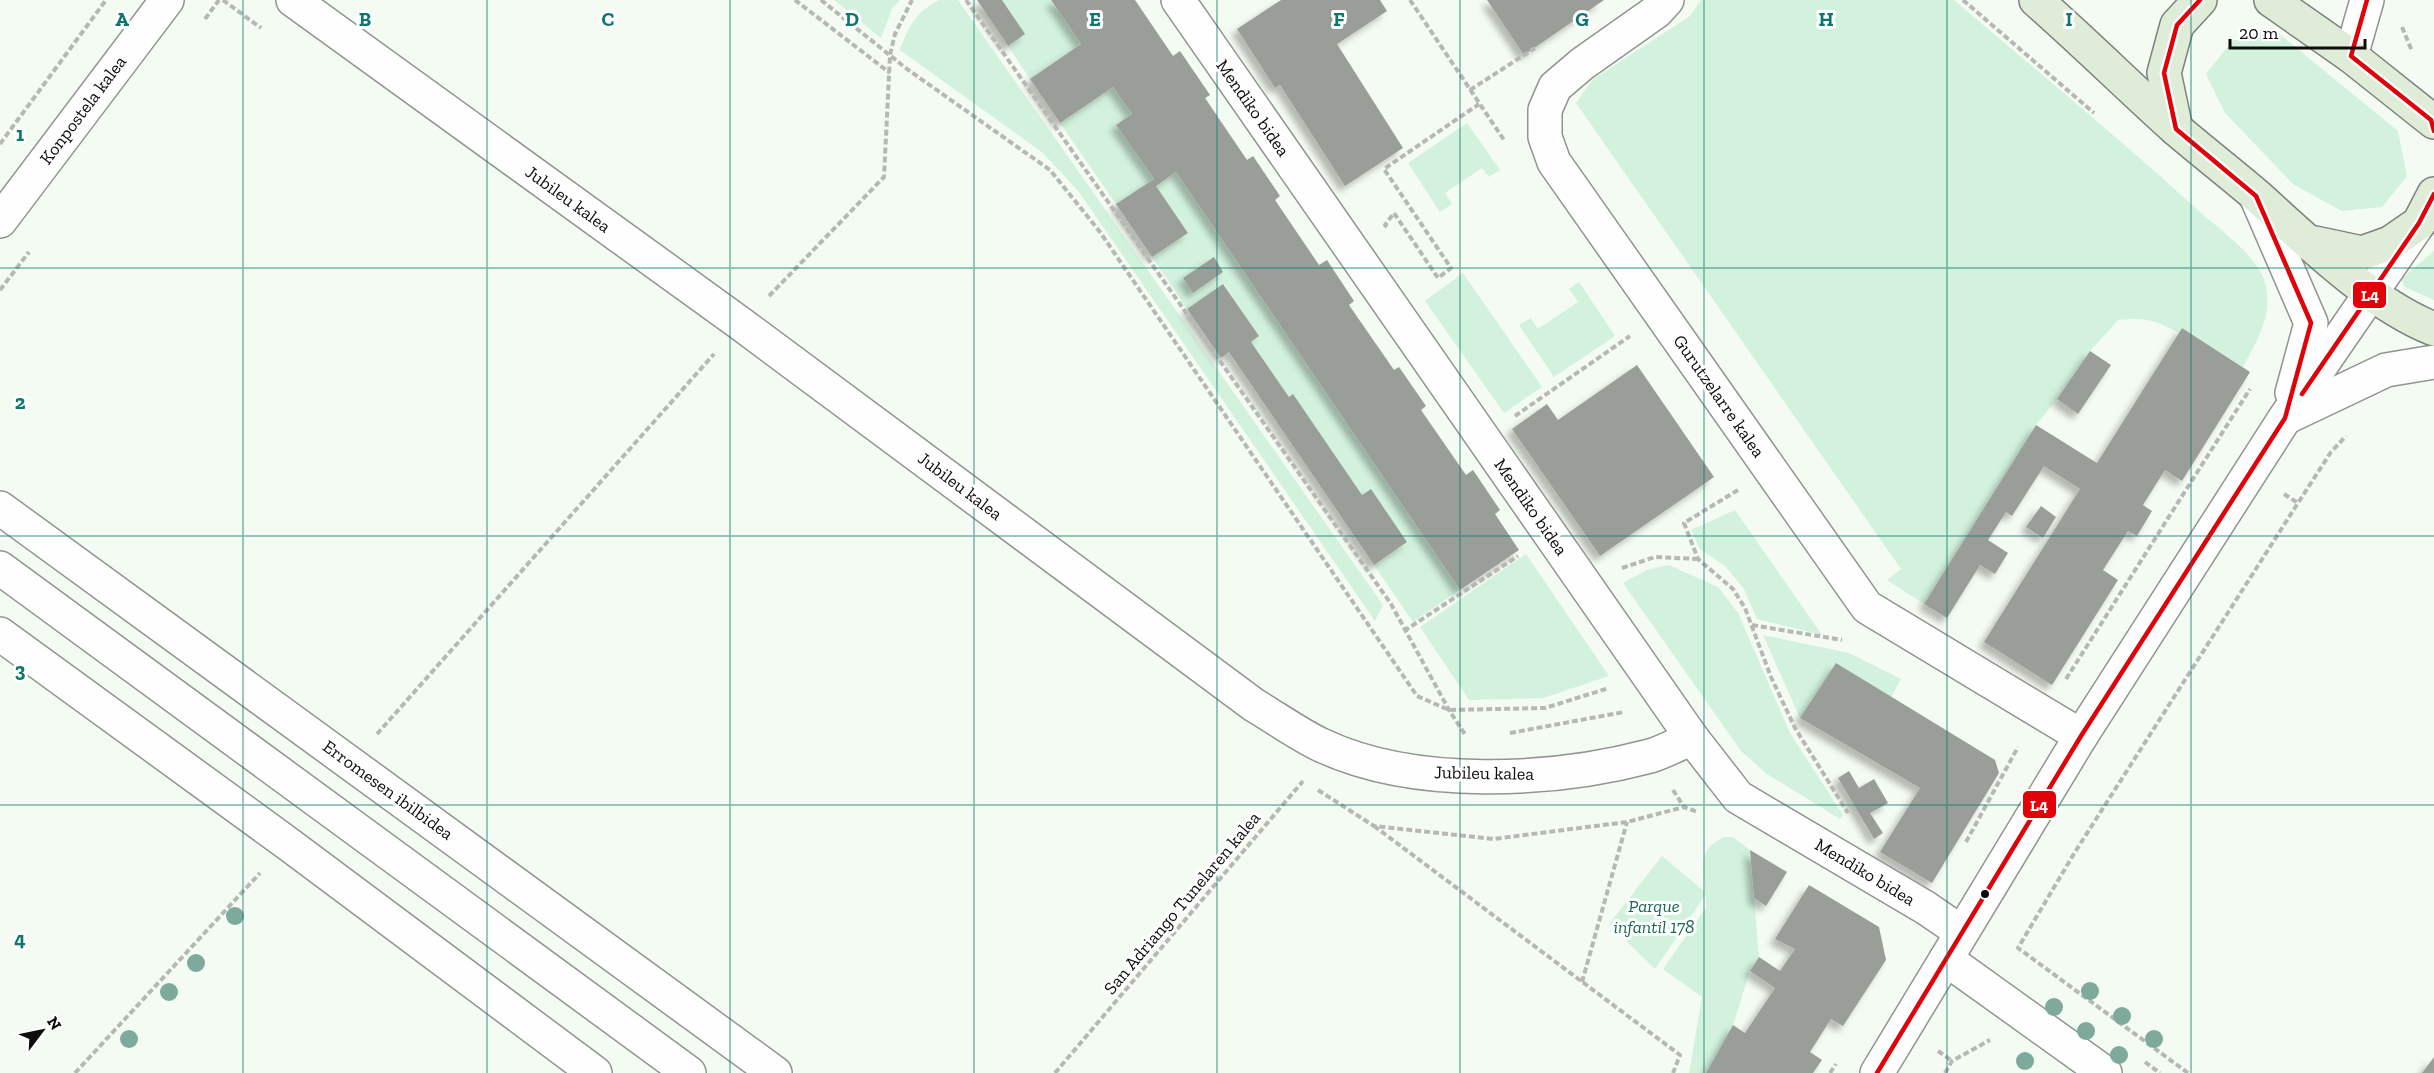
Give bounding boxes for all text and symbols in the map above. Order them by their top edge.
text: A [115,7,129,31]
text: B [359,7,371,31]
text: C [602,7,615,31]
text: D [845,7,859,31]
text: E [1089,7,1101,31]
text: F [1333,7,1345,31]
text: G [1575,7,1589,31]
text: H [1818,7,1834,31]
text: I [2065,7,2073,31]
scale bar [2230,12,2365,50]
text: 20 m [2239,22,2279,44]
street label: Konpostela kalea [35,51,131,169]
street label: Mendiko bidea [1212,55,1295,161]
text: 1 [16,122,24,146]
street label: Jubileu kalea [521,161,615,237]
line badge: L4 [2352,281,2387,309]
text: L4 [2361,286,2379,305]
street label: Gurutzelarre kalea [1668,330,1770,462]
text: 2 [15,390,26,414]
street label: Jubileu kalea [913,447,1007,525]
street label: Mendiko bidea [1490,454,1573,560]
text: 3 [15,658,26,682]
street label: Erromesen ibilbidea [318,735,458,845]
street label: Jubileu kalea [1434,761,1535,785]
line badge: L4 [2022,790,2057,819]
text: L4 [2030,796,2048,815]
street label: San Adriango Tunelaren kalea [1099,807,1265,999]
street label: Mendiko bidea [1811,833,1919,911]
unlabelled marker [1979,888,1991,900]
park label: Parque infantil 178 [1613,895,1695,938]
text: 4 [14,927,26,951]
north arrow [12,1001,72,1061]
text: N [43,1013,66,1034]

